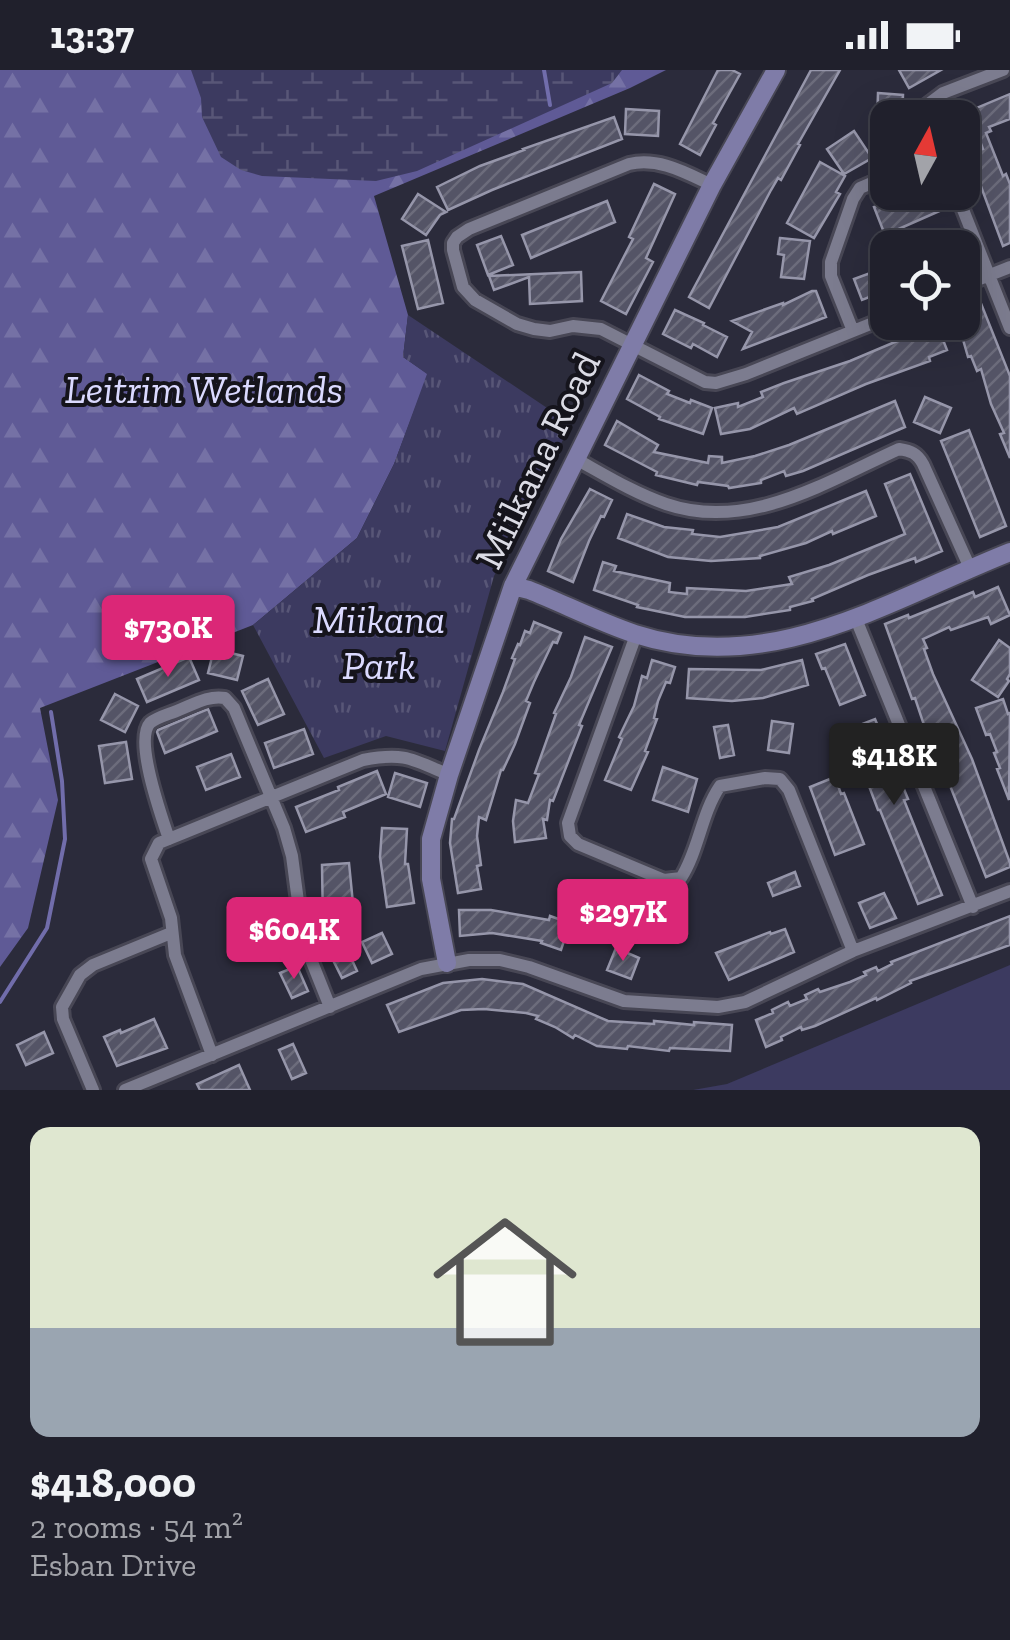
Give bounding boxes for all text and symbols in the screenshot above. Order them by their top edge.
text: 13:37 [50,12,134,58]
north arrow [870,100,980,210]
map controls [870,100,980,340]
button: locate [870,230,980,340]
street label: Miikana Road [464,344,610,576]
park label: Leitrim Wetlands [65,365,343,413]
pin: $730K [98,595,238,680]
park label: Miikana Park [313,595,445,689]
text: $730K [124,608,212,646]
pin: $418K [824,723,964,808]
text: $418K [851,736,937,774]
pin: $297K [553,879,693,964]
text: $297K [579,892,667,930]
pin: $604K [224,897,364,982]
text: $604K [248,910,340,948]
icon: home [415,1192,595,1372]
text: $418,000 [30,1457,196,1508]
text: 2 rooms · 54 m² [30,1508,243,1546]
text: Esban Drive [30,1546,196,1584]

